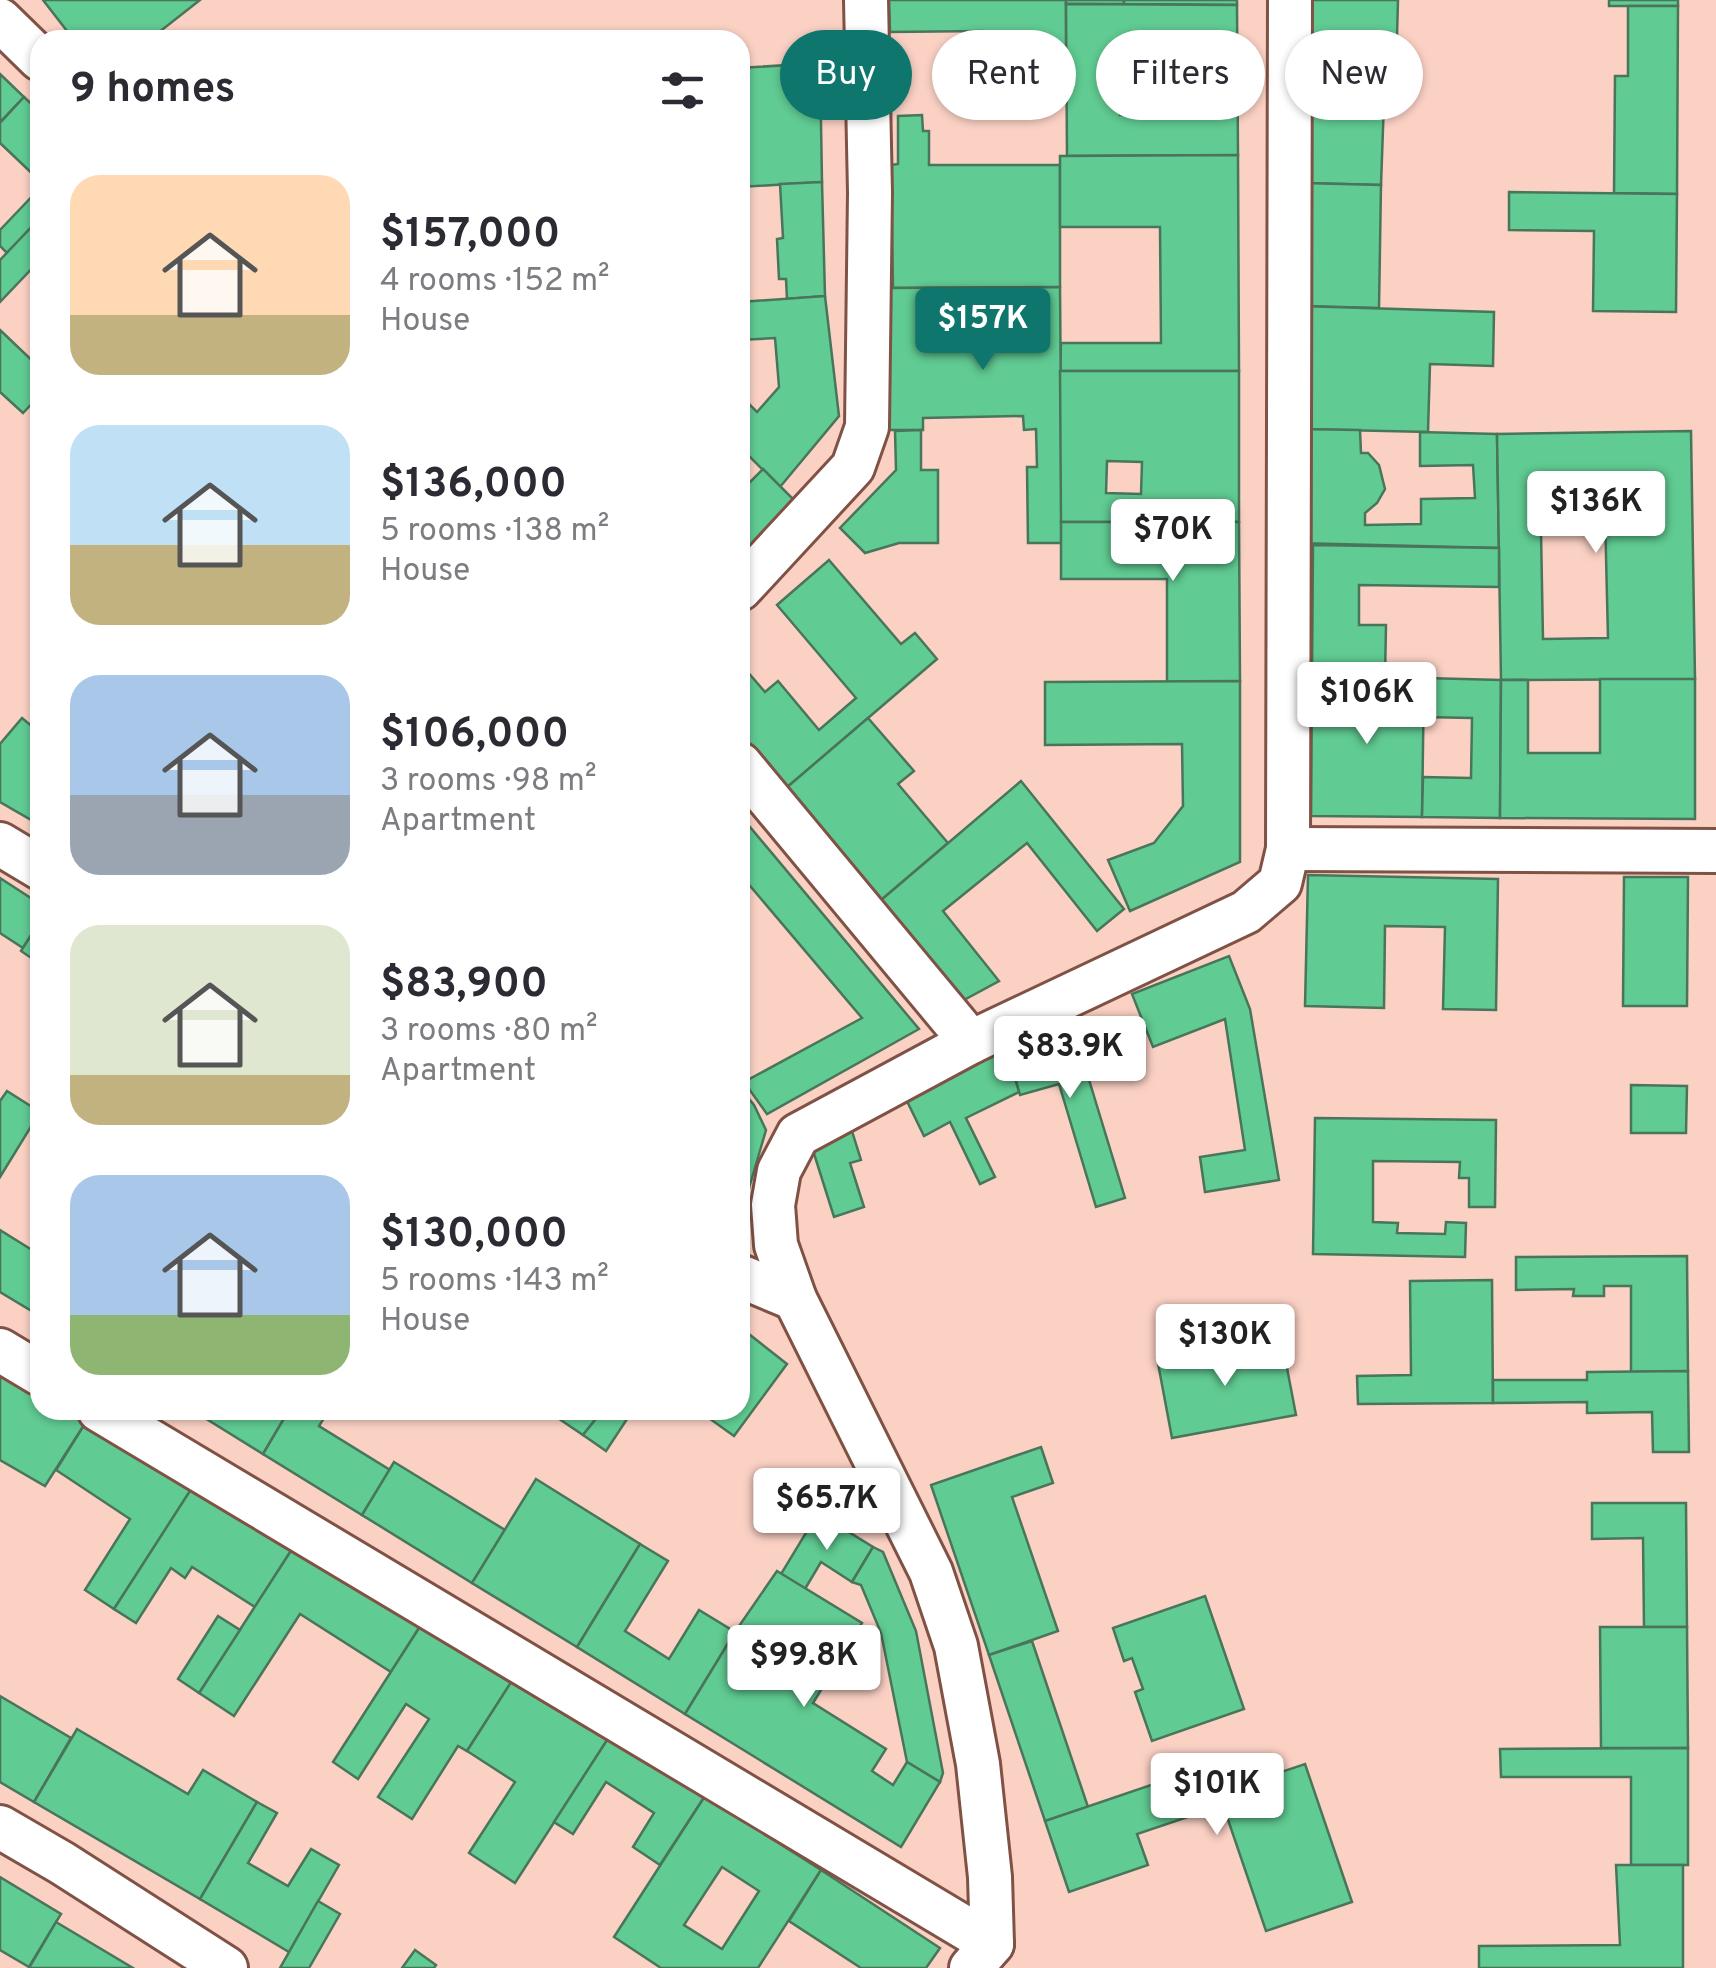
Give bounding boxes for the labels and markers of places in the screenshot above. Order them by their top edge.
pin: $157K [913,288,1053,373]
pin: $136K [1526,471,1666,556]
pin: $70K [1114,499,1232,584]
pin: $106K [1297,662,1437,747]
pin: $83.9K [989,1016,1151,1101]
pin: $130K [1155,1304,1295,1389]
pin: $65.7K [746,1468,908,1553]
pin: $99.8K [723,1625,885,1710]
pin: $101K [1147,1753,1287,1838]

